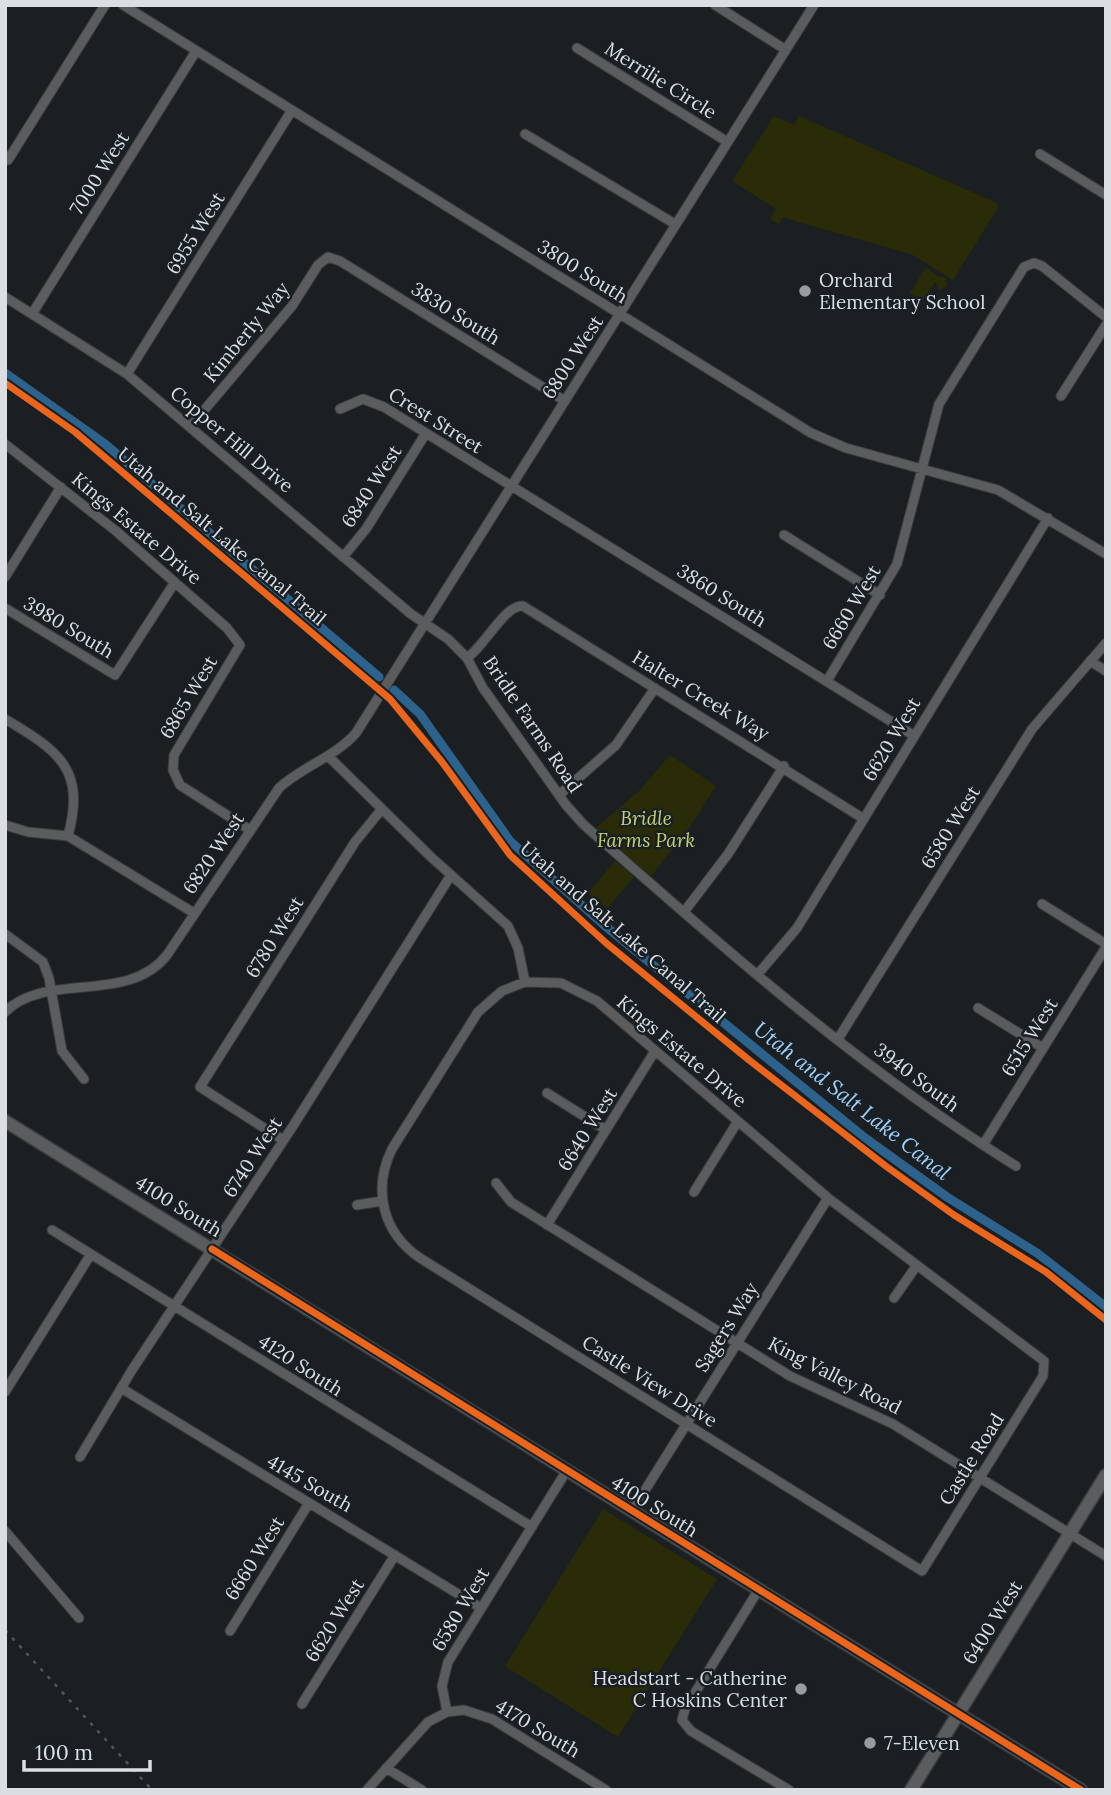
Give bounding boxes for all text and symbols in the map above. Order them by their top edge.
street label: Merrilie Circle [601,36,721,124]
street label: 7000 West [64,126,134,219]
street label: 6955 West [160,187,230,278]
street label: 3800 South [533,234,633,308]
place label: Orchard Elementary School [819,268,985,314]
street label: 3830 South [407,276,505,350]
street label: Kimberly Way [198,277,294,387]
marker: Orchard Elementary School [797,283,813,299]
street label: 6800 West [536,310,608,403]
street label: Copper Hill Drive [165,380,299,498]
street label: Crest Street [384,382,488,459]
street label: 6840 West [336,440,407,532]
street label: Utah and Salt Lake Canal Trail [113,442,331,630]
street label: Kings Estate Drive [67,467,207,589]
street label: 3860 South [673,558,771,632]
street label: 6660 West [816,560,886,654]
street label: 3980 South [20,591,118,663]
street label: Halter Creek Way [628,645,774,745]
street label: 6865 West [154,651,222,743]
street label: Bridle Farms Road [478,651,588,797]
street label: 6620 West [857,692,926,785]
street label: 6580 West [915,780,985,873]
park label: Bridle Farms Park [597,806,695,852]
street label: 6820 West [177,807,249,898]
street label: Utah and Salt Lake Canal Trail [515,836,731,1028]
street label: 6780 West [240,891,309,982]
street label: Kings Estate Drive [612,990,752,1112]
street label: 6515 West [995,993,1063,1081]
water label: Utah and Salt Lake Canal [748,1015,956,1186]
street label: 3940 South [870,1037,964,1117]
street label: 6640 West [552,1082,622,1175]
street label: 6740 West [217,1112,287,1202]
street label: 4100 South [131,1170,227,1242]
street label: Sagers Way [689,1278,763,1376]
street label: 4120 South [254,1329,348,1401]
street label: Castle View Drive [578,1330,722,1432]
street label: King Valley Road [764,1331,906,1419]
street label: Castle Road [933,1409,1009,1509]
street label: 4145 South [263,1449,357,1517]
street label: 4100 South [607,1470,703,1542]
street label: 6660 West [219,1511,290,1604]
street label: 6580 West [426,1562,495,1655]
street label: 6620 West [299,1573,369,1666]
street label: 6400 West [957,1575,1028,1668]
place label: Headstart - Catherine C Hoskins Center [593,1666,788,1712]
marker: Headstart - Catherine C Hoskins Center [793,1681,809,1697]
street label: 4170 South [491,1693,585,1763]
scale bar [24,1728,150,1772]
place label: 7-Eleven [884,1731,960,1755]
marker: 7-Eleven [862,1735,878,1751]
text: 100 m [35,1739,93,1766]

